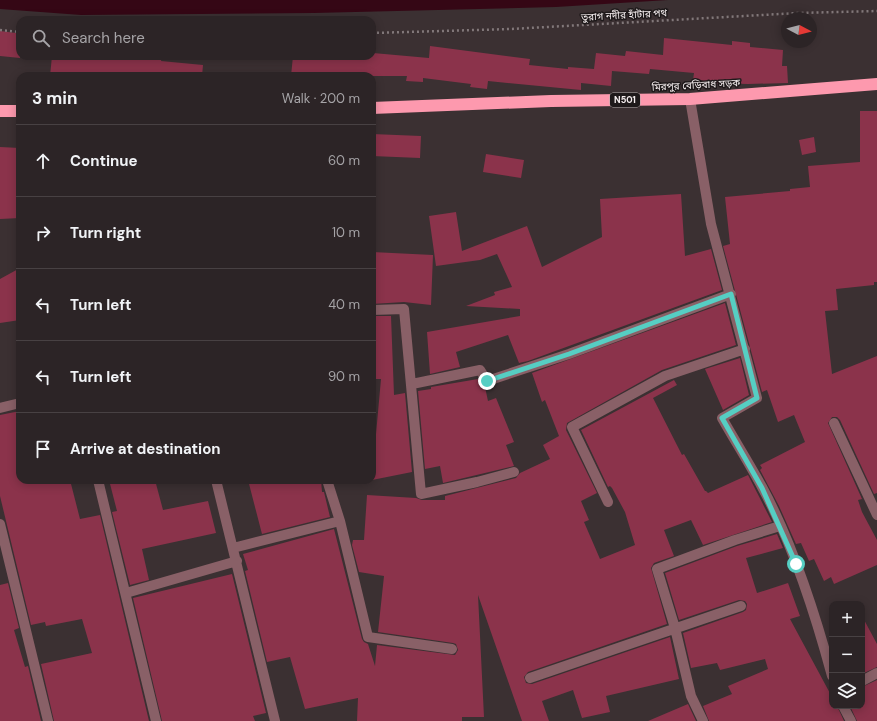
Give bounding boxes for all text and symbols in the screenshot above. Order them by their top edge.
street label: তুরাগ নদীর হাঁটার পথ [580,6,668,24]
north arrow [781,12,817,48]
search box [16,16,376,60]
icon: search [30,27,52,49]
text: Search here [62,28,145,48]
street label: মিরপুর বেড়িবাধ সড়ক [650,76,741,94]
text: 3 min [32,87,77,109]
text: Walk · 200 m [282,90,360,107]
road number: N501 [610,93,640,107]
icon: ahead [32,150,54,172]
text: Continue [70,151,138,171]
text: 60 m [328,152,360,169]
icon: right [32,222,54,244]
text: Turn right [70,223,141,243]
text: 10 m [332,224,360,241]
icon: left [32,294,54,316]
text: Turn left [70,295,131,315]
text: 40 m [328,296,360,313]
icon: left [32,366,54,388]
text: Turn left [70,367,131,387]
text: 90 m [328,368,360,385]
route end [478,372,496,390]
icon: arrive [32,438,54,460]
text: Arrive at destination [70,439,221,459]
route start [787,555,805,573]
map controls [829,601,865,709]
button: + [829,601,865,637]
button: − [829,637,865,673]
button: layers [829,673,865,709]

